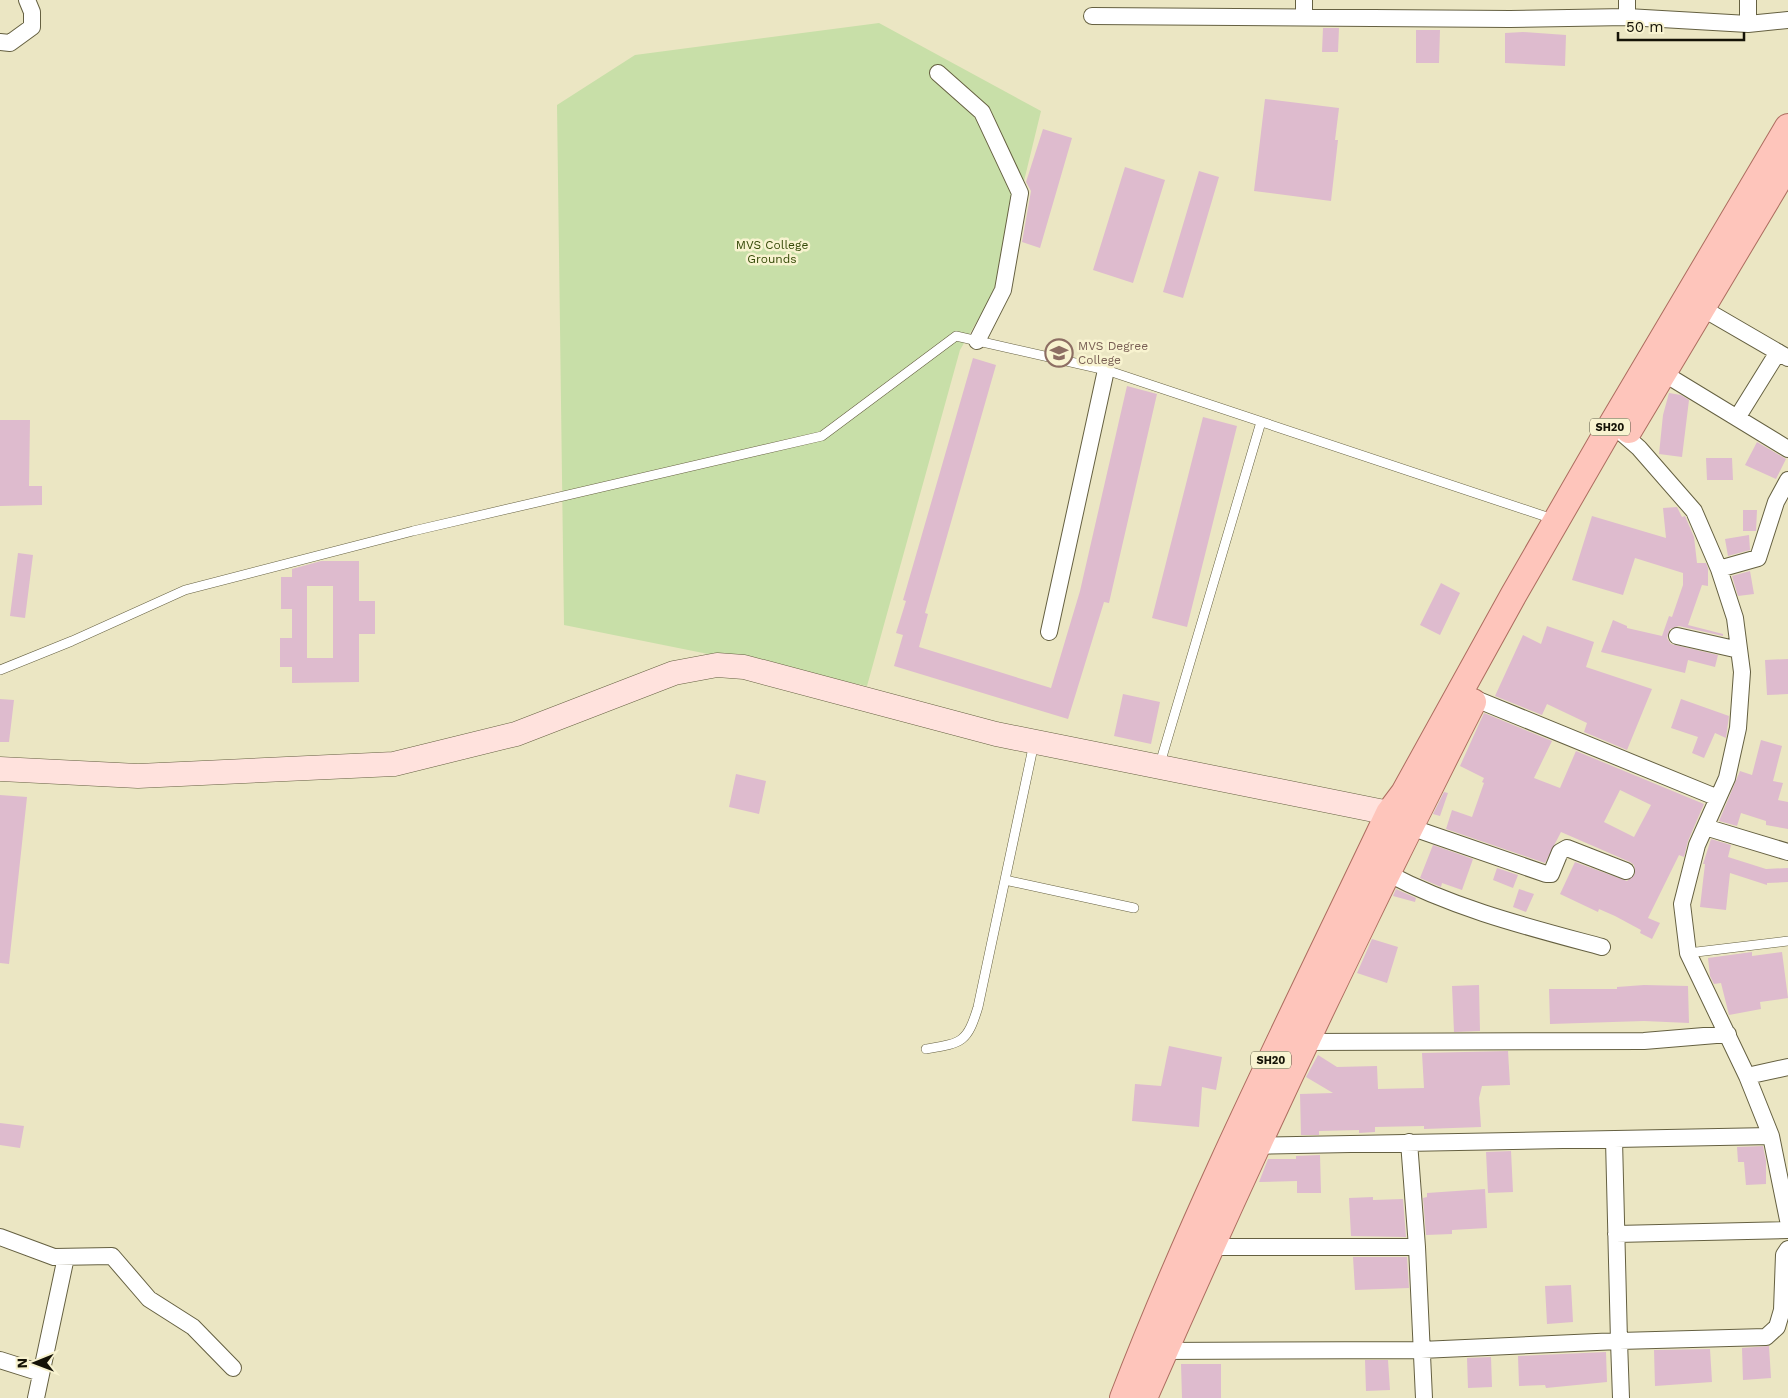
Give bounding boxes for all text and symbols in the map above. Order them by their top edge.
scale bar [1618,10,1744,42]
text: 50 m [1626,18,1663,36]
park label: MVS College Grounds [736,238,808,266]
school or university icon: MVS Degree College [1044,338,1074,368]
place label: MVS Degree College [1078,339,1148,367]
road number: SH20 [1590,418,1630,436]
road number: SH20 [1251,1052,1291,1068]
north arrow [10,1338,60,1388]
text: N [14,1358,30,1369]

